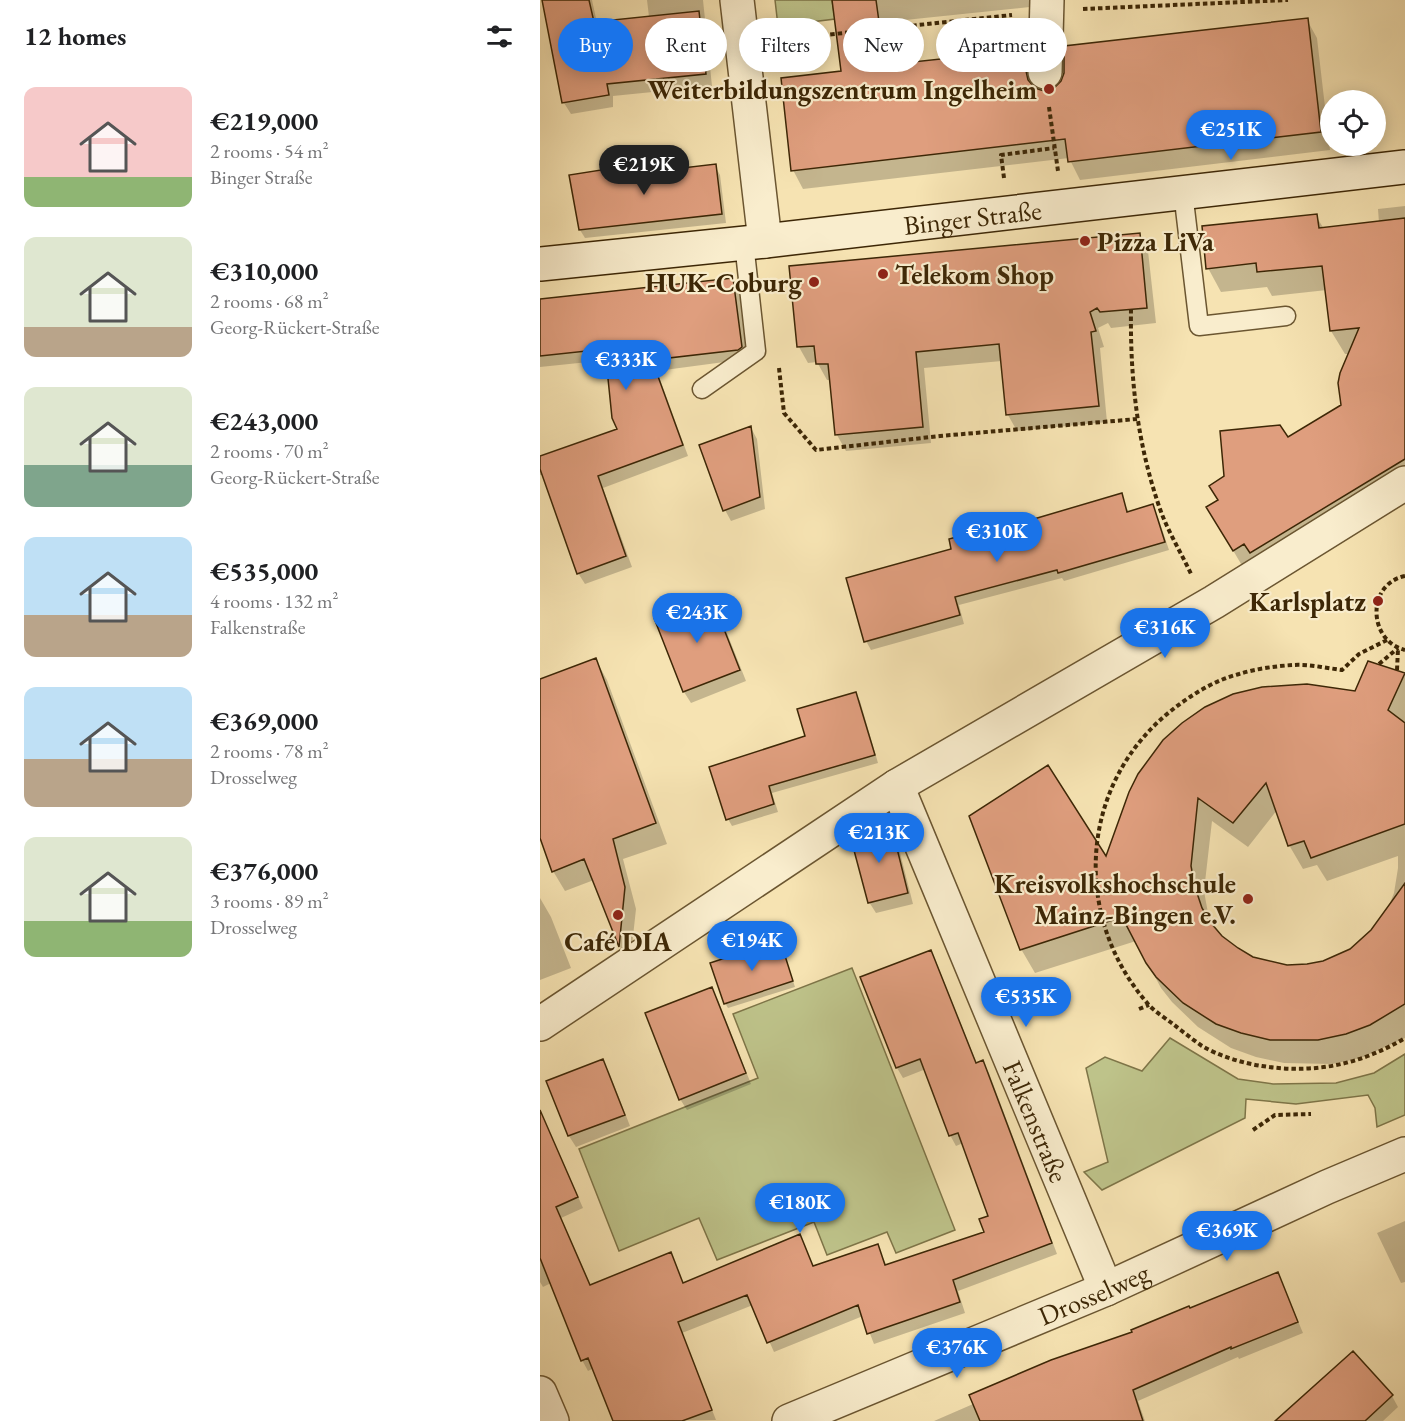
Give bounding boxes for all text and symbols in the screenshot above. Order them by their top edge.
chip: Buy [558,18,633,72]
chip: Rent [645,18,727,72]
chip: Filters [739,18,831,72]
chip: New [843,18,924,72]
chip: Apartment [936,18,1067,72]
text: 12 homes [24,19,126,53]
icon: filters [483,20,516,53]
place label: Weiterbildungszentrum Ingelheim [647,72,1037,107]
marker: Weiterbildungszentrum Ingelheim [1042,82,1056,96]
map controls [1320,90,1386,156]
button: locate [1320,90,1386,156]
text: €219,000 [210,104,318,138]
pin: €251K [1189,110,1273,161]
icon: home [72,111,144,183]
text: €251K [1200,116,1262,142]
text: 2 rooms · 54 m² [210,138,329,164]
pin: €219K [602,145,686,196]
text: €219K [613,151,675,177]
text: Binger Straße [210,164,313,190]
street label: Binger Straße [902,192,1043,242]
place label: Pizza LiVa [1097,224,1214,259]
marker: Pizza LiVa [1078,234,1092,248]
text: €310,000 [210,254,318,288]
place label: Telekom Shop [895,257,1054,292]
icon: home [72,261,144,333]
place label: HUK-Coburg [645,265,802,300]
marker: Telekom Shop [876,267,890,281]
marker: HUK-Coburg [807,275,821,289]
text: 2 rooms · 68 m² [210,288,329,314]
text: Georg-Rückert-Straße [210,314,380,340]
pin: €333K [584,340,668,391]
text: €333K [595,346,657,372]
text: €243,000 [210,404,318,438]
icon: home [72,411,144,483]
text: 2 rooms · 70 m² [210,438,329,464]
text: Georg-Rückert-Straße [210,464,380,490]
pin: €310K [955,512,1039,563]
text: €310K [966,518,1028,544]
text: €535,000 [210,554,318,588]
icon: home [72,561,144,633]
place label: Karlsplatz [1249,584,1366,619]
text: 4 rooms · 132 m² [210,588,338,614]
pin: €243K [655,593,739,644]
marker: Karlsplatz [1371,594,1385,608]
text: €243K [666,599,728,625]
pin: €316K [1123,608,1207,659]
text: Falkenstraße [210,614,305,640]
text: €316K [1134,614,1196,640]
text: €369,000 [210,704,318,738]
icon: home [72,711,144,783]
text: 2 rooms · 78 m² [210,738,329,764]
text: Drosselweg [210,764,297,790]
pin: €213K [837,813,921,864]
text: €213K [848,819,910,845]
text: €376,000 [210,854,318,888]
icon: home [72,861,144,933]
place label: Kreisvolkshochschule Mainz-Bingen e.V. [994,866,1236,932]
text: 3 rooms · 89 m² [210,888,329,914]
marker: Kreisvolkshochschule Mainz-Bingen e.V. [1241,892,1255,906]
marker: Café DIA [611,908,625,922]
text: Drosselweg [210,914,297,940]
pin: €194K [710,921,794,972]
place label: Café DIA [564,924,672,959]
text: €194K [721,927,783,953]
pin: €535K [984,977,1068,1028]
text: €535K [995,983,1057,1009]
street label: Falkenstraße [995,1055,1077,1187]
pin: €180K [758,1183,842,1234]
text: €180K [769,1189,831,1215]
pin: €369K [1185,1211,1269,1262]
text: €369K [1196,1217,1258,1243]
street label: Drosselweg [1033,1254,1155,1333]
pin: €376K [915,1328,999,1379]
text: €376K [926,1334,988,1360]

